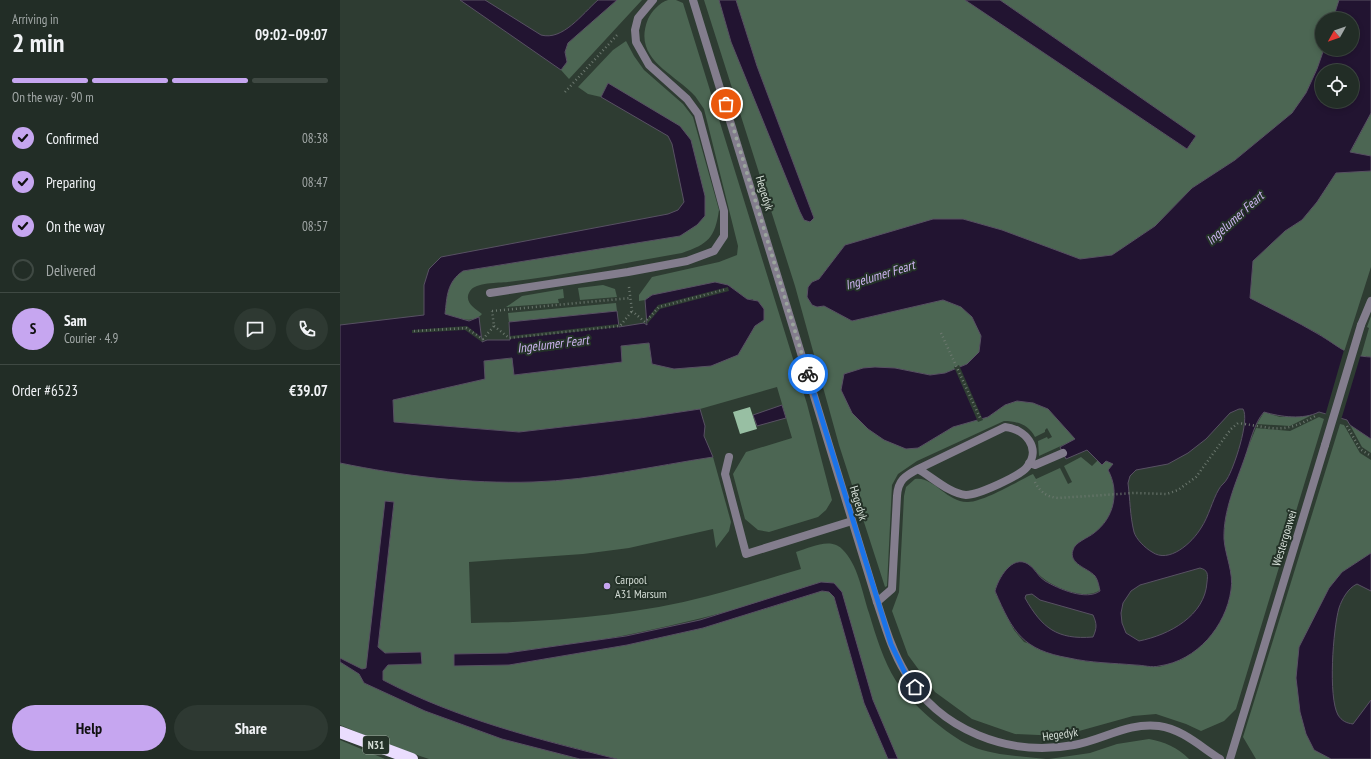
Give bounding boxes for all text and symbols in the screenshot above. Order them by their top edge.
text: Arriving in [12,11,59,28]
north arrow [1315,12,1359,56]
map controls [1315,12,1359,108]
text: 09:02–09:07 [255,25,328,44]
text: 2 min [12,26,65,59]
button: locate [1315,64,1359,108]
pin [709,87,743,121]
text: On the way · 90 m [12,89,94,106]
icon: bag [715,93,737,115]
icon: check [12,127,34,149]
text: Confirmed [46,129,99,148]
text: 08:38 [302,130,328,147]
icon: check [12,171,34,193]
text: Preparing [46,173,96,192]
text: 08:47 [302,174,328,191]
street label: Hegedyk [753,174,778,213]
water label: Ingelumer Feart [1203,187,1268,248]
icon: check [12,215,34,237]
text: On the way [46,217,105,236]
text: 08:57 [302,218,328,235]
water label: Ingelumer Feart [843,256,918,294]
text: Delivered [46,261,96,280]
button: chat [234,308,276,350]
button: phone [286,308,328,350]
text: Sam [64,311,87,330]
text: S [30,319,36,338]
text: Courier · 4.9 [64,330,118,347]
water label: Ingelumer Feart [516,331,591,357]
courier [788,354,828,394]
icon: bike [797,363,819,385]
text: Order #6523 [12,381,78,400]
text: €39.07 [289,381,328,400]
street label: Hegedyk [847,484,872,523]
street label: Westergoawei [1268,508,1300,568]
place label: Carpool A31 Marsum [615,572,667,601]
marker: Carpool A31 Marsum [602,581,612,591]
pin [898,670,932,704]
icon: home [904,676,926,698]
button: Help [12,705,166,751]
button: Share [174,705,328,751]
street label: Hegedyk [1041,724,1079,744]
road number: N31 [363,736,389,754]

